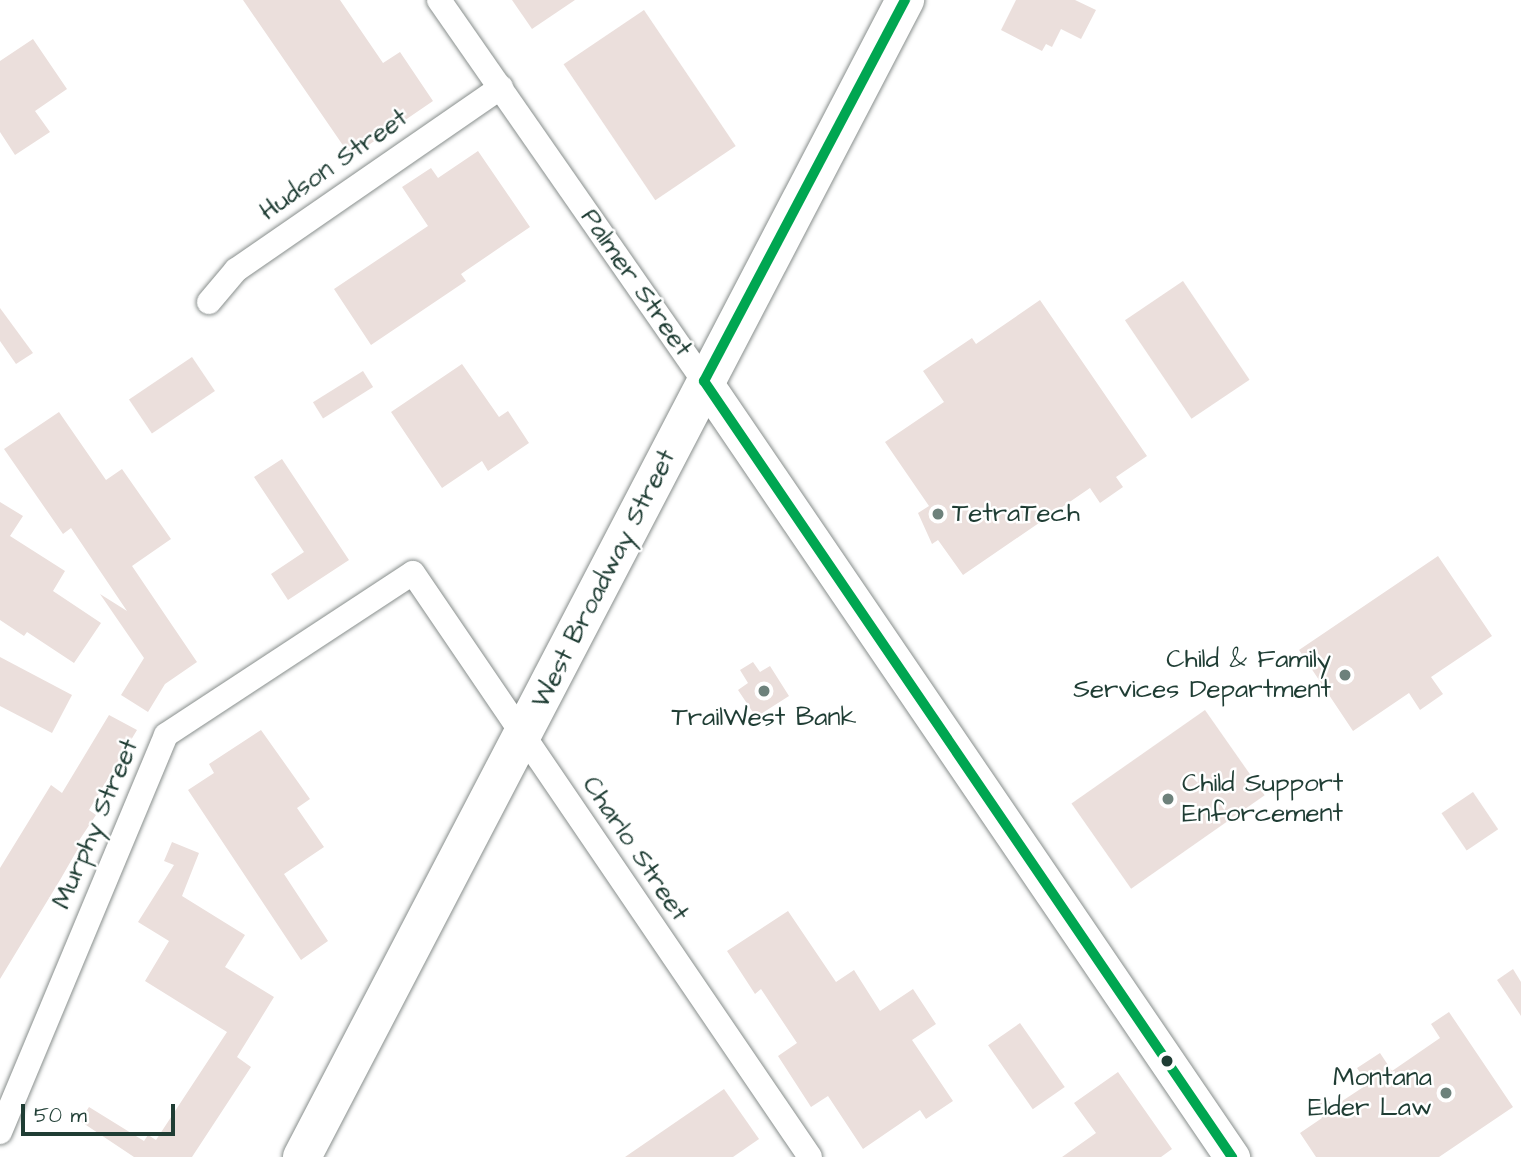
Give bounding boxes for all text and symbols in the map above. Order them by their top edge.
street label: Hudson Street [254,102,414,228]
street label: Palmer Street [574,203,698,363]
street label: West Broadway Street [525,445,683,713]
place label: TetraTech [952,498,1080,530]
marker: TetraTech [930,506,946,522]
place label: Child & Family Services Department [1073,644,1331,706]
marker: Child & Family Services Department [1337,667,1353,683]
marker: TrailWest Bank [756,683,772,699]
place label: TrailWest Bank [672,702,856,734]
street label: Murphy Street [46,734,146,914]
place label: Child Support Enforcement [1182,768,1343,830]
street label: Charlo Street [575,771,695,927]
marker: Child Support Enforcement [1160,791,1176,807]
unlabelled marker [1160,1054,1174,1068]
place label: Montana Elder Law [1308,1062,1432,1124]
marker: Montana Elder Law [1438,1085,1454,1101]
scale bar [24,1090,178,1134]
text: 50 m [34,1101,87,1130]

